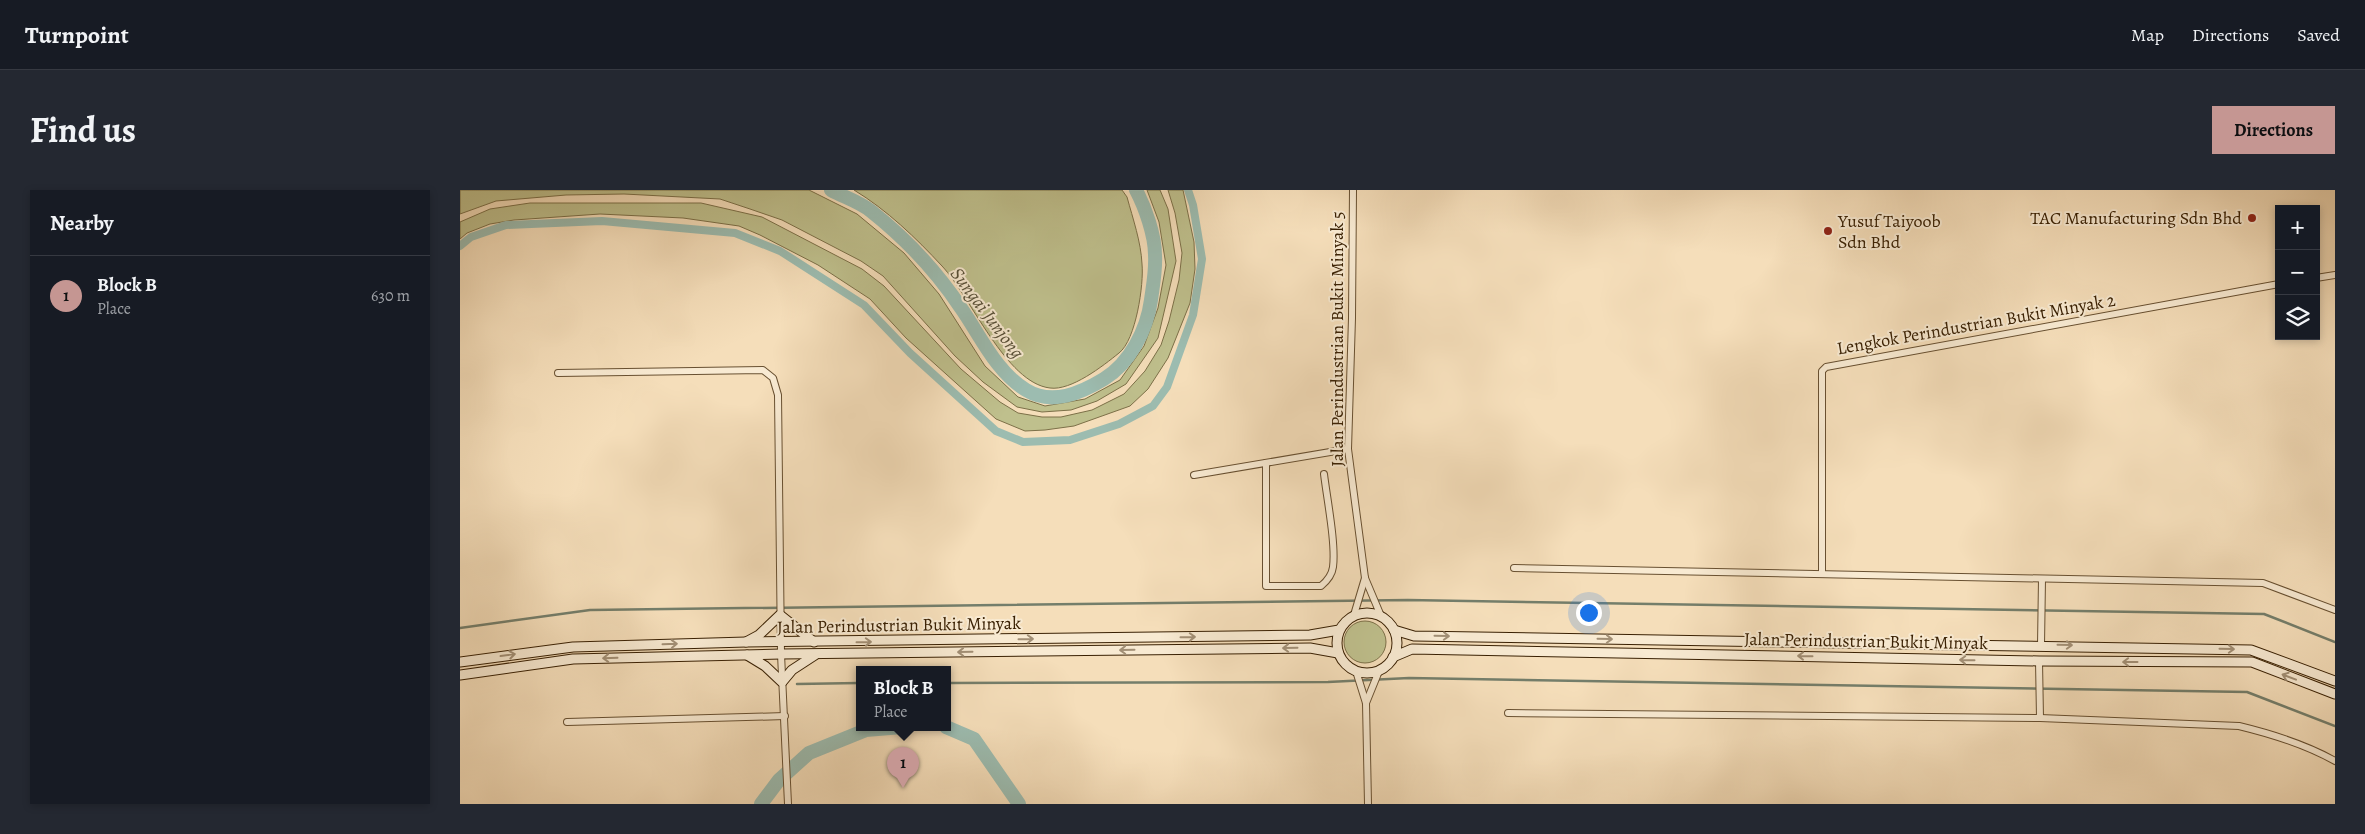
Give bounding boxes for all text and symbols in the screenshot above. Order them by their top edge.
text: Turnpoint [25,19,129,51]
text: Map [2131,23,2164,47]
text: Directions [2192,23,2269,47]
text: Saved [2297,23,2340,47]
text: Find us [30,106,136,154]
button: Directions [2212,106,2335,154]
map controls [2275,205,2320,340]
button: + [2275,205,2320,250]
place label: TAC Manufacturing Sdn Bhd [2030,206,2242,230]
text: Nearby [50,209,113,237]
place label: Yusuf Taiyoob Sdn Bhd [1837,209,1941,254]
street label: Jalan Perindustrian Bukit Minyak 5 [1325,211,1349,467]
marker: TAC Manufacturing Sdn Bhd [2246,212,2258,224]
marker: Yusuf Taiyoob Sdn Bhd [1822,225,1834,237]
button: − [2275,250,2320,295]
water label: Sungai Junjong [944,262,1030,364]
text: Block B [97,272,157,298]
text: 1 [63,285,69,307]
text: 630 m [371,285,410,307]
street label: Lengkok Perindustrian Bukit Minyak 2 [1835,288,2118,360]
button: layers [2275,295,2320,340]
text: Place [97,298,131,320]
your location [1576,600,1602,626]
street label: Jalan Perindustrian Bukit Minyak [777,611,1021,639]
street label: Jalan Perindustrian Bukit Minyak [1744,627,1988,655]
one-way arrow [1434,631,1450,641]
one-way arrow [1180,632,1196,641]
one-way arrow [1018,634,1034,644]
one-way arrow [1597,634,1613,643]
one-way arrow [855,637,871,646]
one-way arrow [662,639,678,649]
one-way arrow [2056,641,2072,650]
one-way arrow [1282,643,1298,653]
one-way arrow [2218,644,2235,654]
one-way arrow [1119,645,1136,655]
one-way arrow [957,647,973,657]
one-way arrow [500,650,516,660]
one-way arrow [1797,652,1813,661]
one-way arrow [602,653,618,663]
one-way arrow [1959,655,1976,665]
one-way arrow [2122,657,2138,667]
popup [856,666,951,731]
one-way arrow [2282,672,2298,681]
text: Block B [874,675,933,701]
text: Place [874,701,907,723]
pin: 1 [887,747,919,788]

